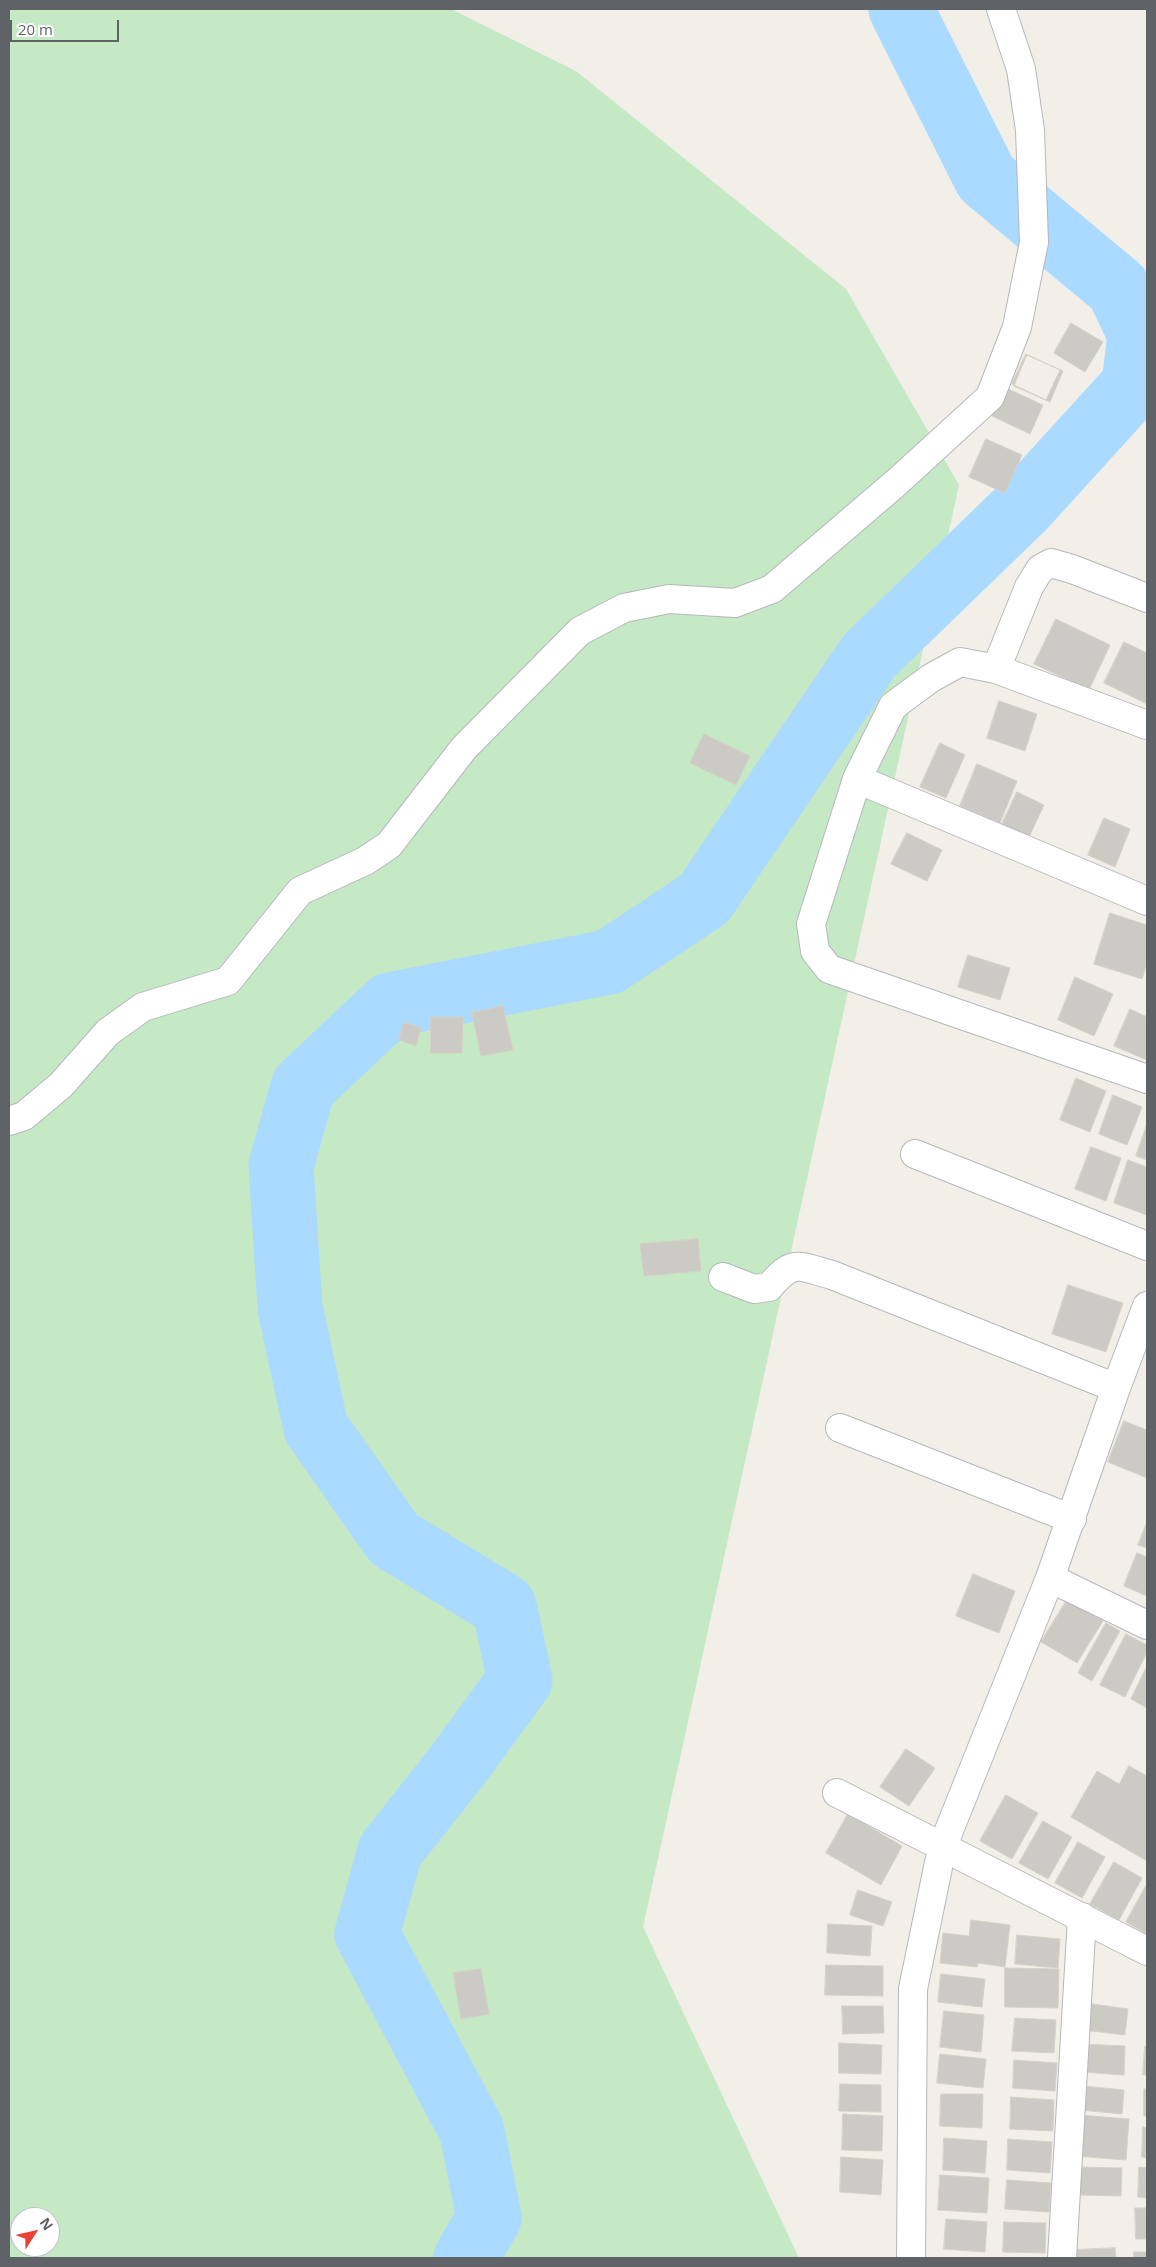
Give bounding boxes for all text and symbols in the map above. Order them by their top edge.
scale bar [12,10,121,42]
text: 20 m [18,19,53,39]
north arrow [10,2207,60,2257]
text: N [36,2214,58,2234]

